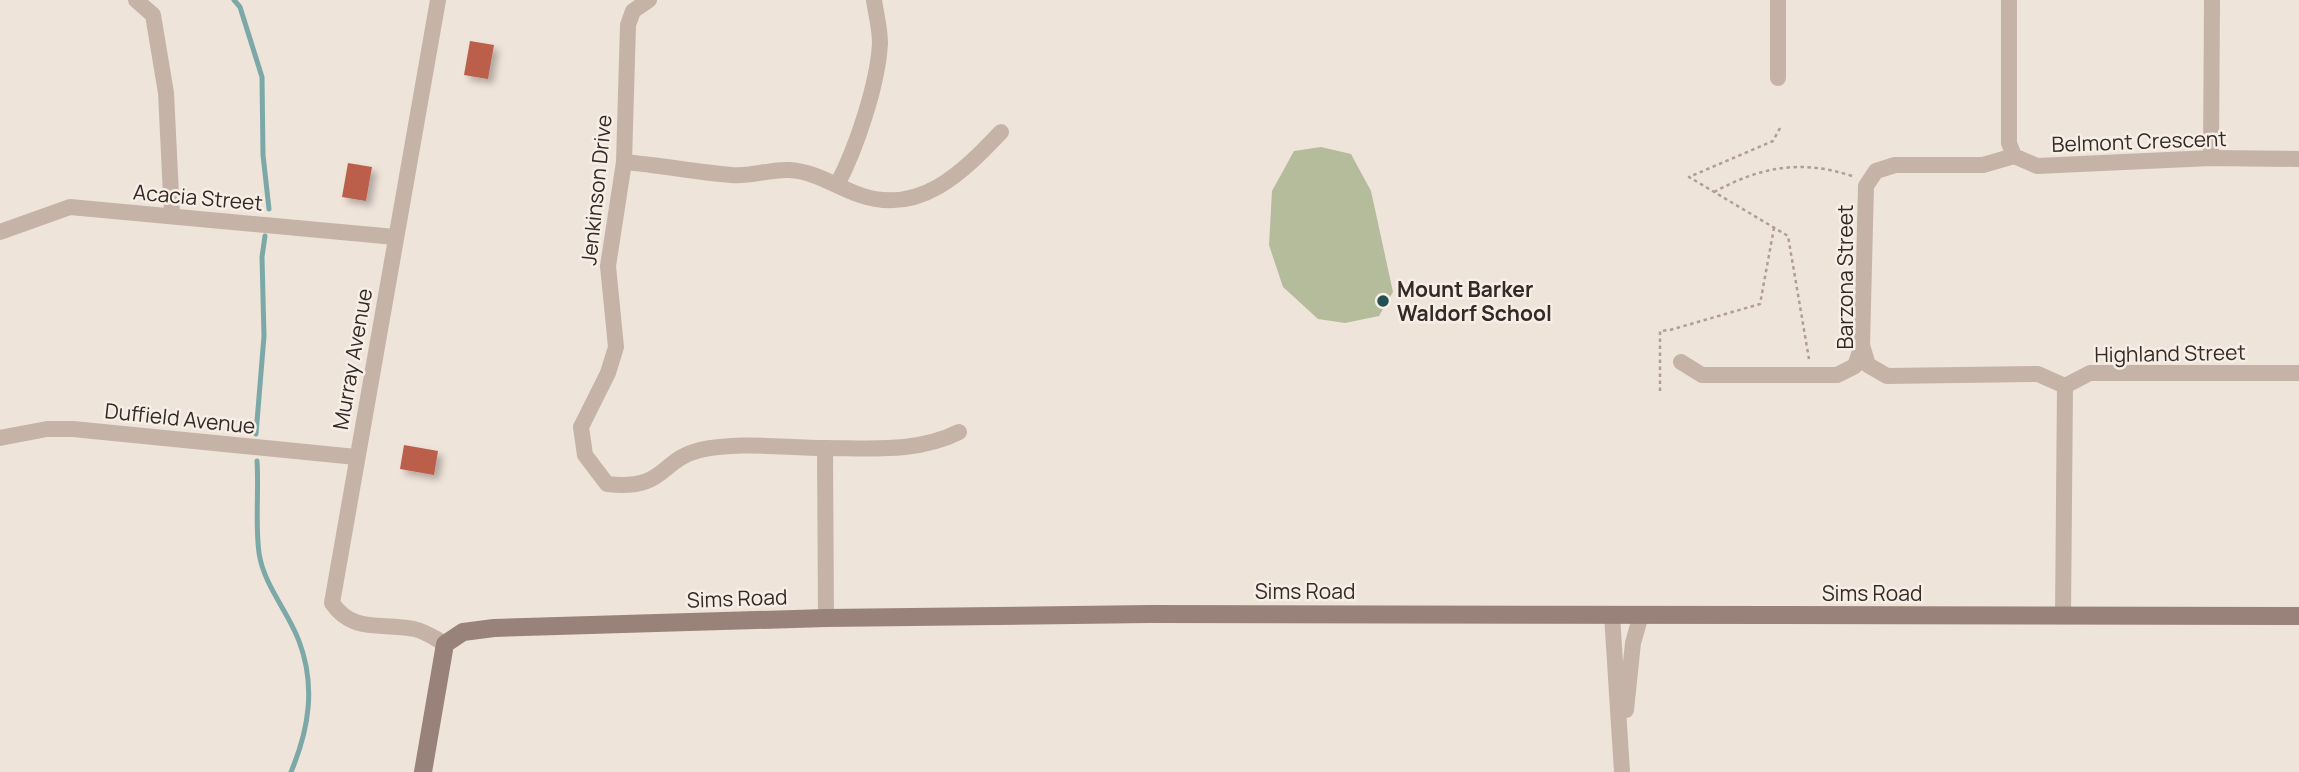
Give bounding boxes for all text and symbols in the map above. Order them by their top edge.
street label: Jenkinson Drive [574,113,618,267]
street label: Belmont Crescent [2051,124,2227,158]
street label: Acacia Street [132,177,264,217]
street label: Barzona Street [1831,205,1859,349]
place label: Mount Barker Waldorf School [1397,275,1552,327]
street label: Murray Avenue [326,286,378,432]
marker: Mount Barker Waldorf School [1375,293,1391,309]
street label: Highland Street [2094,338,2246,368]
street label: Duffield Avenue [103,396,257,440]
street label: Sims Road [1255,577,1355,605]
street label: Sims Road [1822,579,1922,607]
street label: Sims Road [686,582,788,614]

